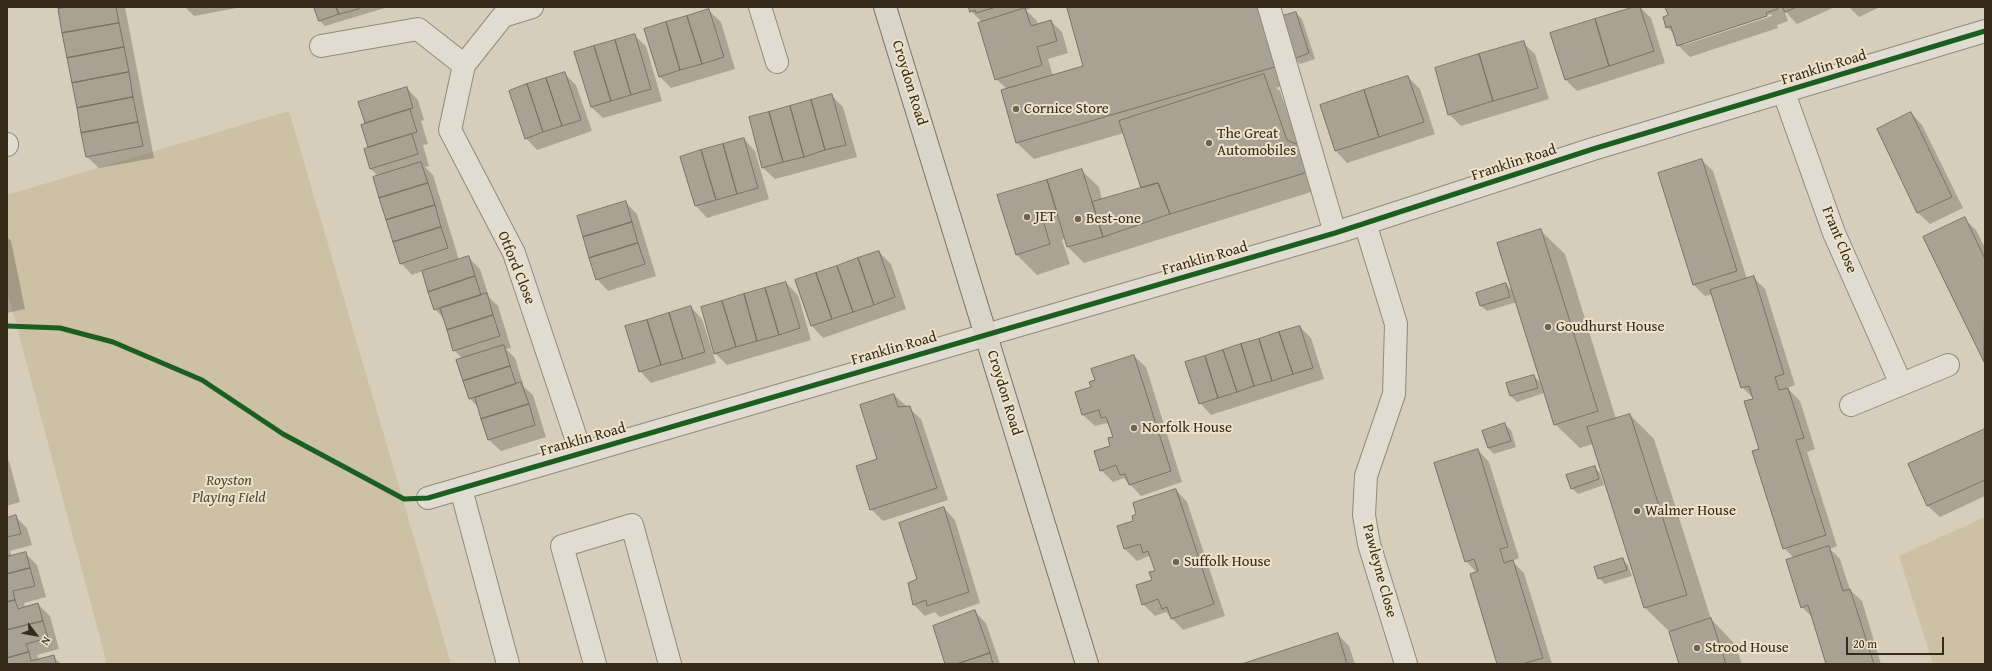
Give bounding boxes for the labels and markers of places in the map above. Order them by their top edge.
place label: Cornice Store [1024,100,1109,118]
marker: Cornice Store [1011,104,1021,114]
place label: The Great Automobiles [1217,125,1296,160]
marker: The Great Automobiles [1204,138,1214,148]
place label: JET [1035,208,1056,226]
place label: Best-one [1086,210,1141,228]
marker: JET [1022,212,1032,222]
marker: Best-one [1073,214,1083,224]
place label: Goudhurst House [1556,318,1665,336]
marker: Goudhurst House [1543,322,1553,332]
place label: Norfolk House [1142,419,1232,437]
marker: Norfolk House [1129,423,1139,433]
place label: Walmer House [1645,502,1736,520]
marker: Walmer House [1632,506,1642,516]
place label: Suffolk House [1184,553,1271,571]
marker: Suffolk House [1171,557,1181,567]
place label: Strood House [1705,639,1789,657]
marker: Strood House [1692,643,1702,653]

